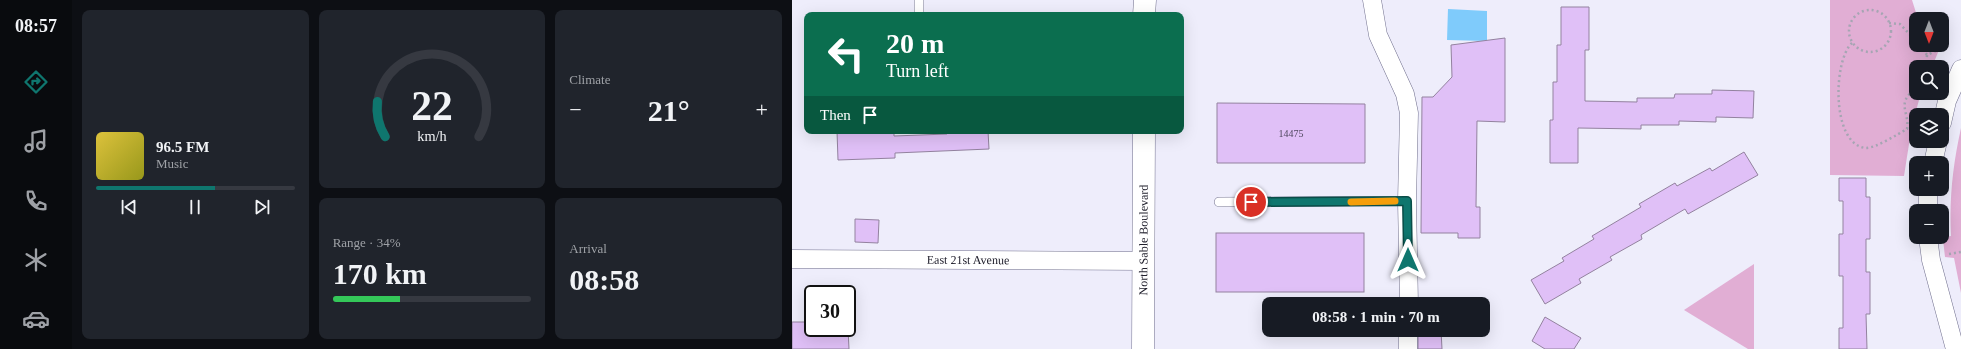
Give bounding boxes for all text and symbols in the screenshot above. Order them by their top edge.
north arrow [1909,12,1949,52]
map controls [1909,12,1949,244]
text: 08:57 [15,16,57,36]
icon: left [820,28,872,80]
text: 20 m [886,28,944,59]
button: search [1909,60,1949,100]
text: Turn left [886,61,949,81]
icon: directions [22,68,50,96]
text: Climate [569,72,611,87]
text: 22 [411,83,453,129]
text: 21° [648,94,690,127]
text: − [569,97,582,122]
text: + [756,97,768,122]
icon: arrive [859,104,881,126]
text: Then [820,107,851,123]
button: layers [1909,108,1949,148]
icon: music [22,127,50,155]
text: km/h [417,128,447,144]
house number: 14475 [1279,128,1304,139]
text: 96.5 FM [156,139,209,155]
text: Music [156,156,189,171]
button: + [1909,156,1949,196]
street label: North Sable Boulevard [1136,185,1151,295]
pin [1234,185,1268,219]
icon: phone [22,187,50,215]
icon: arrive [1240,191,1262,213]
icon: previous [118,196,140,218]
icon: pause [184,196,206,218]
icon: next [251,196,273,218]
button: − [1909,204,1949,244]
text: Range · 34% [333,235,401,250]
position arrow [1387,239,1429,281]
text: Arrival [569,241,607,256]
icon: climate [22,246,50,274]
street label: East 21st Avenue [927,253,1009,267]
text: 170 km [333,257,427,290]
text: 08:58 [569,263,639,296]
speed limit sign: 30 [804,285,856,337]
icon: car [22,305,50,333]
text: 08:58 · 1 min · 70 m [1312,309,1440,325]

